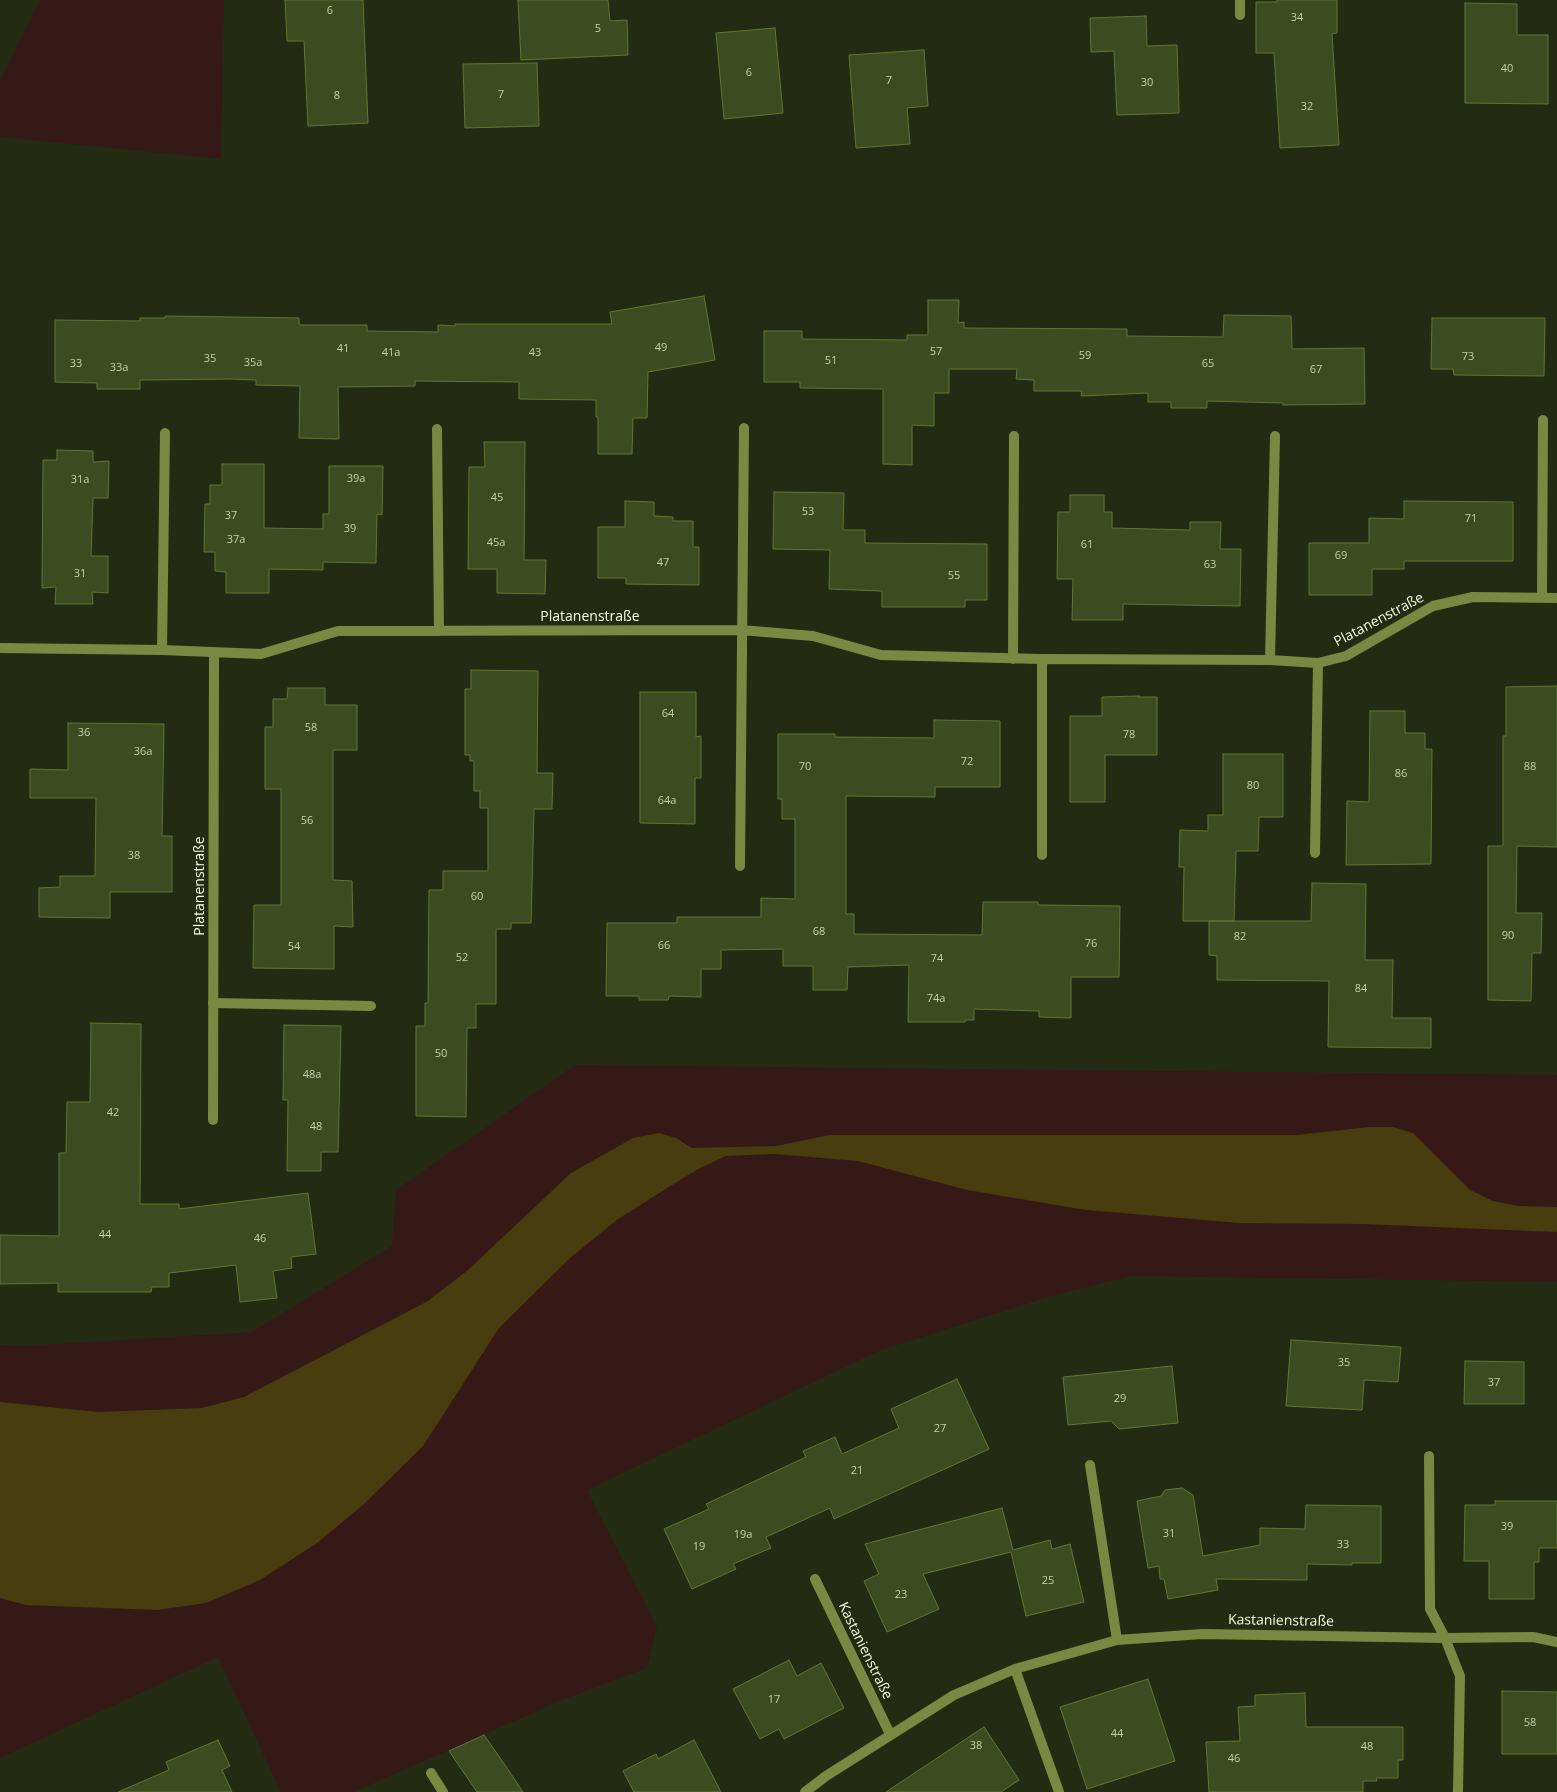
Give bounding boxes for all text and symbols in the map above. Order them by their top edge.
house number: 6 [327,4,333,18]
house number: 34 [1291,11,1303,25]
house number: 5 [595,22,601,36]
house number: 40 [1501,62,1513,76]
house number: 6 [746,66,752,80]
house number: 7 [886,74,892,88]
house number: 30 [1141,76,1153,90]
house number: 7 [498,88,504,102]
house number: 8 [334,89,340,103]
house number: 32 [1301,100,1313,114]
house number: 49 [655,341,667,355]
house number: 41 [337,342,349,356]
house number: 57 [930,345,942,359]
house number: 41a [382,346,400,360]
house number: 43 [529,346,541,360]
house number: 59 [1079,349,1091,363]
house number: 73 [1462,350,1474,364]
house number: 35 [204,352,216,366]
house number: 51 [825,354,837,368]
house number: 35a [244,356,262,370]
house number: 33 [70,357,82,371]
house number: 65 [1202,357,1214,371]
house number: 33a [110,361,128,375]
house number: 67 [1310,363,1322,377]
house number: 39a [347,472,365,486]
house number: 31a [71,473,89,487]
house number: 45 [491,491,503,505]
house number: 53 [802,505,814,519]
house number: 37 [225,509,237,523]
house number: 71 [1465,512,1477,526]
house number: 39 [344,522,356,536]
house number: 37a [227,533,245,547]
house number: 45a [487,536,505,550]
house number: 61 [1081,538,1093,552]
house number: 69 [1335,549,1347,563]
house number: 47 [657,556,669,570]
house number: 63 [1204,558,1216,572]
house number: 31 [74,567,86,581]
house number: 55 [948,569,960,583]
street label: Platanenstraße [1331,589,1427,651]
street label: Platanenstraße [540,609,640,625]
house number: 64 [662,707,674,721]
house number: 58 [305,721,317,735]
house number: 36 [78,726,90,740]
house number: 78 [1123,728,1135,742]
house number: 36a [134,745,152,759]
house number: 72 [961,755,973,769]
house number: 70 [799,760,811,774]
house number: 88 [1524,760,1536,774]
house number: 86 [1395,767,1407,781]
house number: 80 [1247,779,1259,793]
house number: 64a [658,794,676,808]
house number: 56 [301,814,313,828]
street label: Platanenstraße [192,836,208,936]
house number: 38 [128,849,140,863]
house number: 60 [471,890,483,904]
house number: 68 [813,925,825,939]
house number: 90 [1502,929,1514,943]
house number: 82 [1234,930,1246,944]
house number: 76 [1085,937,1097,951]
house number: 66 [658,939,670,953]
house number: 54 [288,940,300,954]
house number: 52 [456,951,468,965]
house number: 74 [931,952,943,966]
house number: 84 [1355,982,1367,996]
house number: 74a [927,992,945,1006]
house number: 50 [435,1047,447,1061]
house number: 48a [303,1068,321,1082]
house number: 42 [107,1106,119,1120]
house number: 48 [310,1120,322,1134]
house number: 44 [99,1228,111,1242]
house number: 46 [254,1232,266,1246]
house number: 35 [1338,1356,1350,1370]
house number: 37 [1488,1376,1500,1390]
house number: 29 [1114,1392,1126,1406]
house number: 27 [934,1422,946,1436]
house number: 21 [851,1464,863,1478]
house number: 39 [1501,1520,1513,1534]
house number: 31 [1163,1527,1175,1541]
house number: 19a [734,1528,752,1542]
house number: 33 [1337,1538,1349,1552]
house number: 19 [693,1540,705,1554]
house number: 25 [1042,1574,1054,1588]
house number: 23 [895,1588,907,1602]
street label: Kastanienstraße [834,1600,896,1702]
street label: Kastanienstraße [1228,1612,1334,1630]
house number: 17 [768,1693,780,1707]
house number: 58 [1524,1716,1536,1730]
house number: 44 [1111,1727,1123,1741]
house number: 38 [970,1739,982,1753]
house number: 48 [1361,1740,1373,1754]
house number: 46 [1228,1752,1240,1766]

